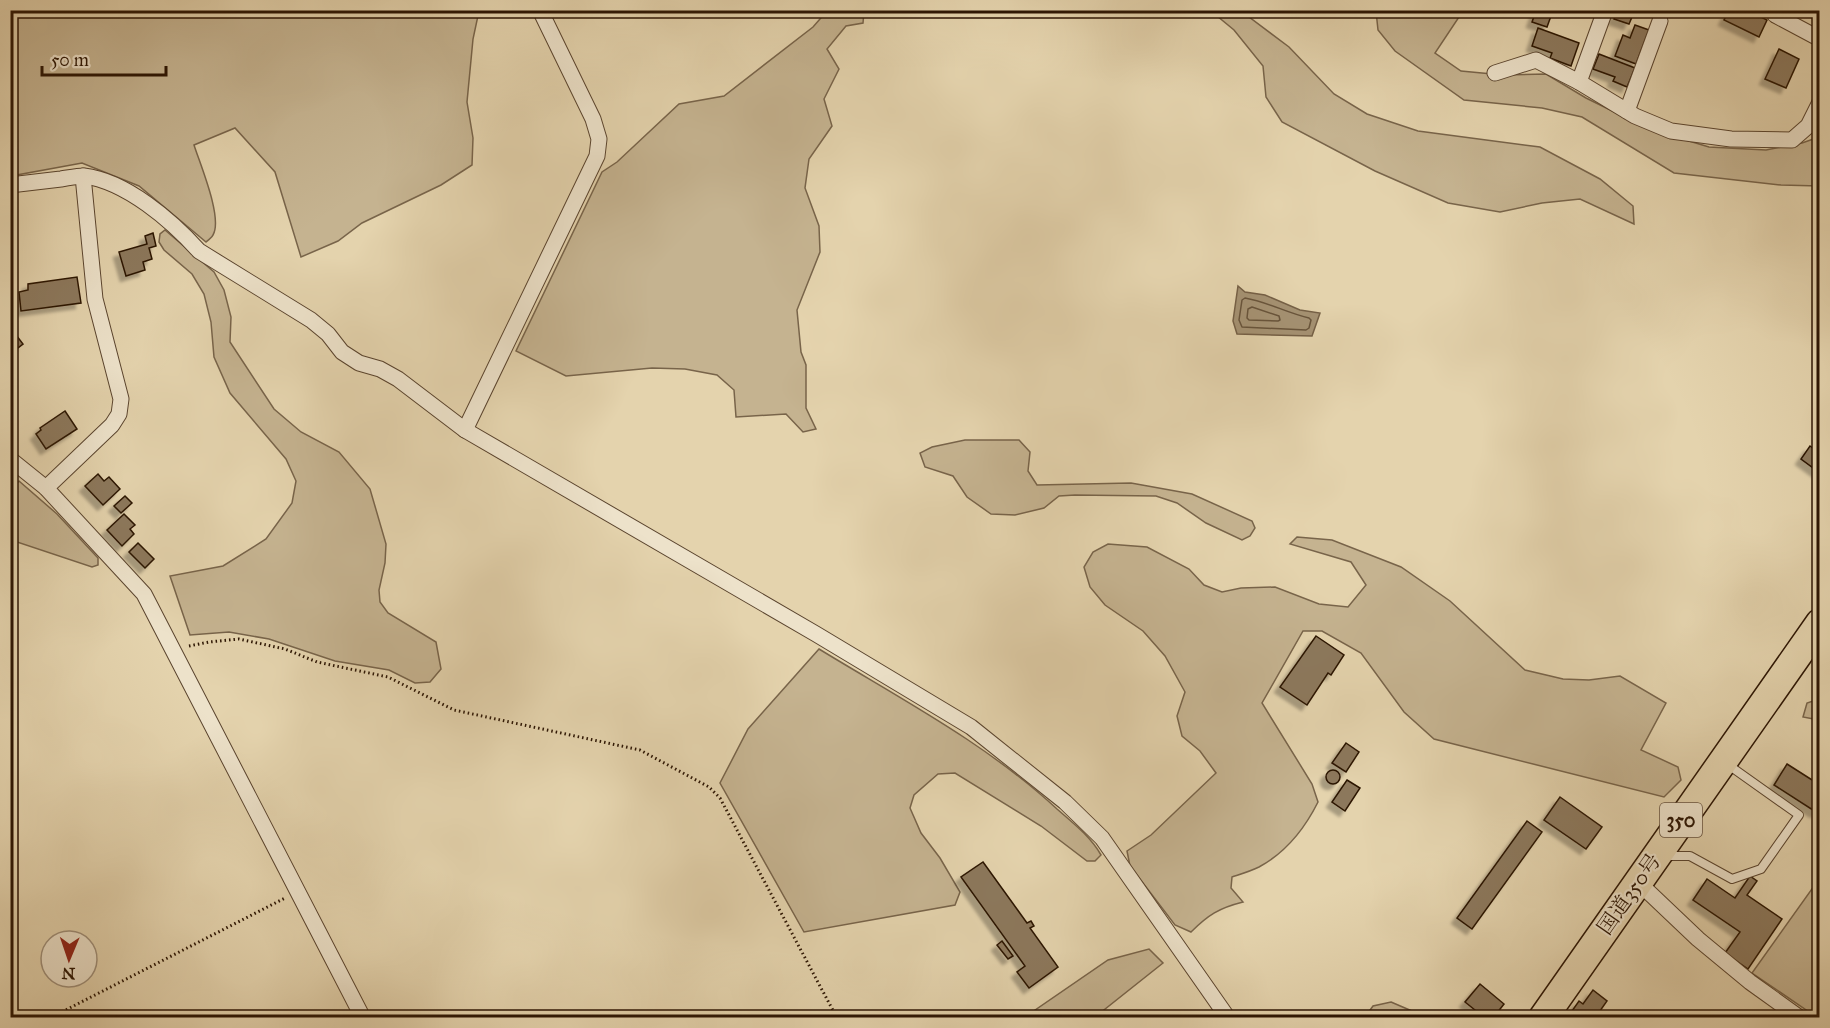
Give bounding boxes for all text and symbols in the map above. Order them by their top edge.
scale bar [42,39,166,77]
text: 50 m [51,49,89,71]
road number: 350 [1660,803,1702,837]
street label: 国道350号 [1592,848,1666,940]
north arrow [39,929,99,989]
text: N [61,964,76,983]

